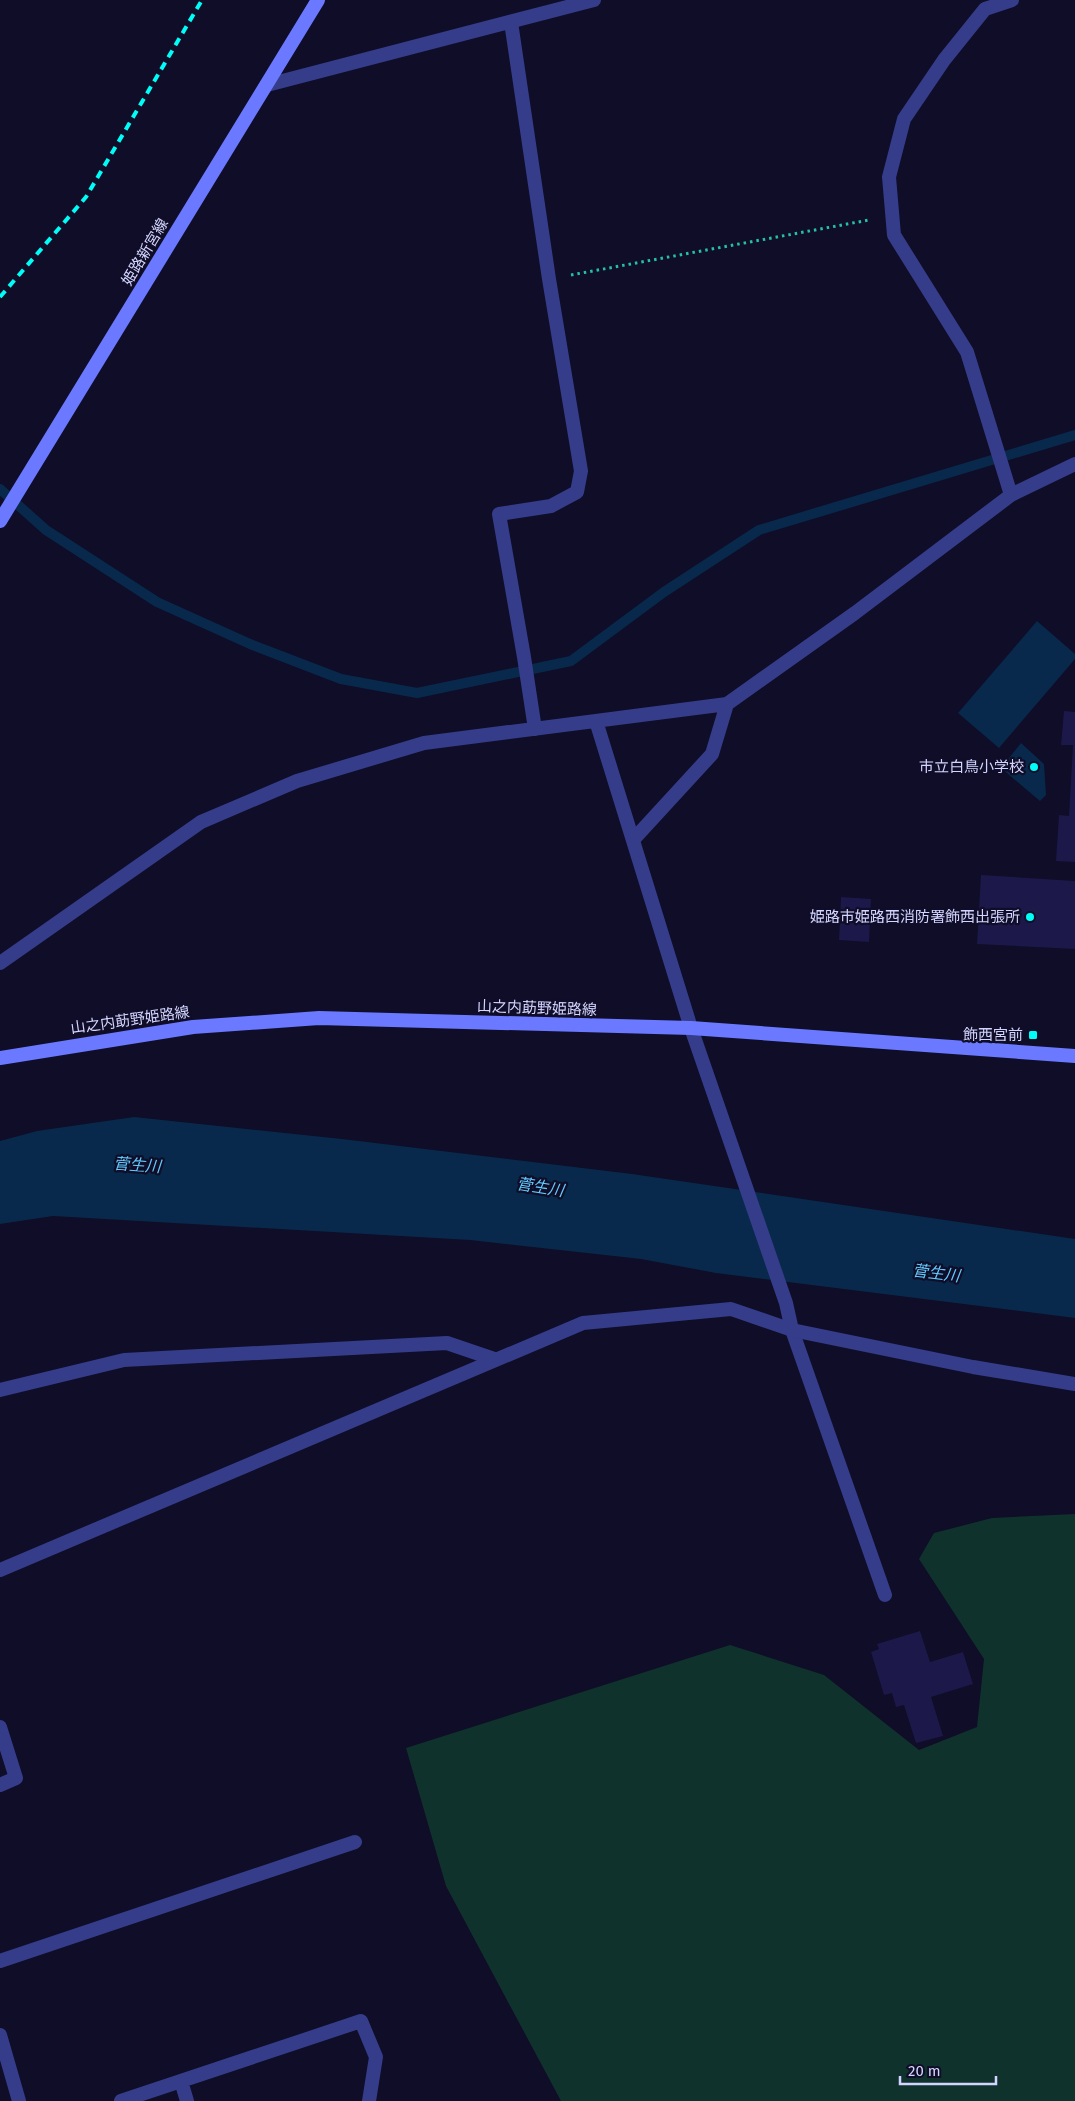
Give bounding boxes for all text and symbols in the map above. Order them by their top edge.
street label: 姫路新宮線 [118,215,172,289]
place label: 市立白鳥小学校 [919,758,1024,776]
marker: 市立白鳥小学校 [1028,761,1040,773]
place label: 姫路市姫路西消防署飾西出張所 [810,908,1020,926]
marker: 姫路市姫路西消防署飾西出張所 [1024,911,1036,923]
street label: 山之内莇野姫路線 [477,997,597,1019]
street label: 山之内莇野姫路線 [69,1003,191,1037]
place label: 飾西宮前 [963,1026,1023,1044]
marker: 飾西宮前 [1027,1029,1039,1041]
water label: 菅生川 [112,1154,164,1176]
water label: 菅生川 [515,1174,567,1200]
water label: 菅生川 [911,1261,963,1286]
scale bar [900,2054,996,2086]
text: 20 m [908,2062,941,2080]

